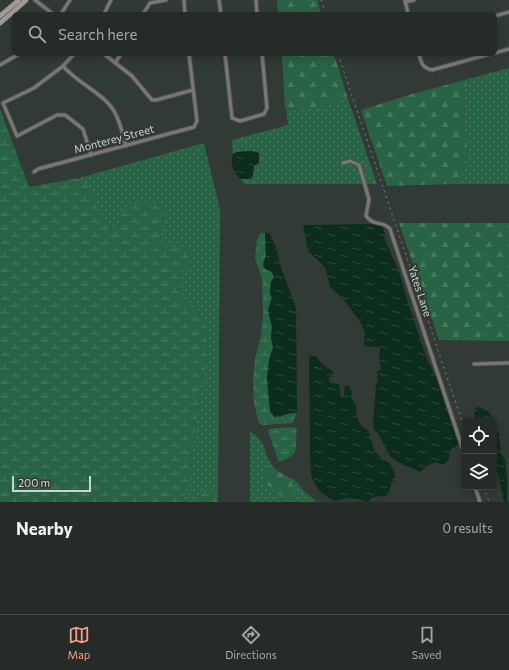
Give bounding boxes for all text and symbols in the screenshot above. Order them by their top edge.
search box [12,12,497,56]
icon: search [26,23,48,45]
text: Search here [58,25,137,43]
street label: Monterey Street [72,121,156,155]
street label: Yates Lane [406,263,435,318]
map controls [461,418,497,490]
button: locate [461,418,497,454]
button: layers [461,454,497,490]
scale bar [12,474,91,493]
text: 200 m [18,476,50,489]
text: Nearby [16,518,73,539]
text: 0 results [442,520,493,536]
tab: Map [68,624,90,661]
tab: Directions [225,624,277,661]
tab: Saved [412,624,441,661]

